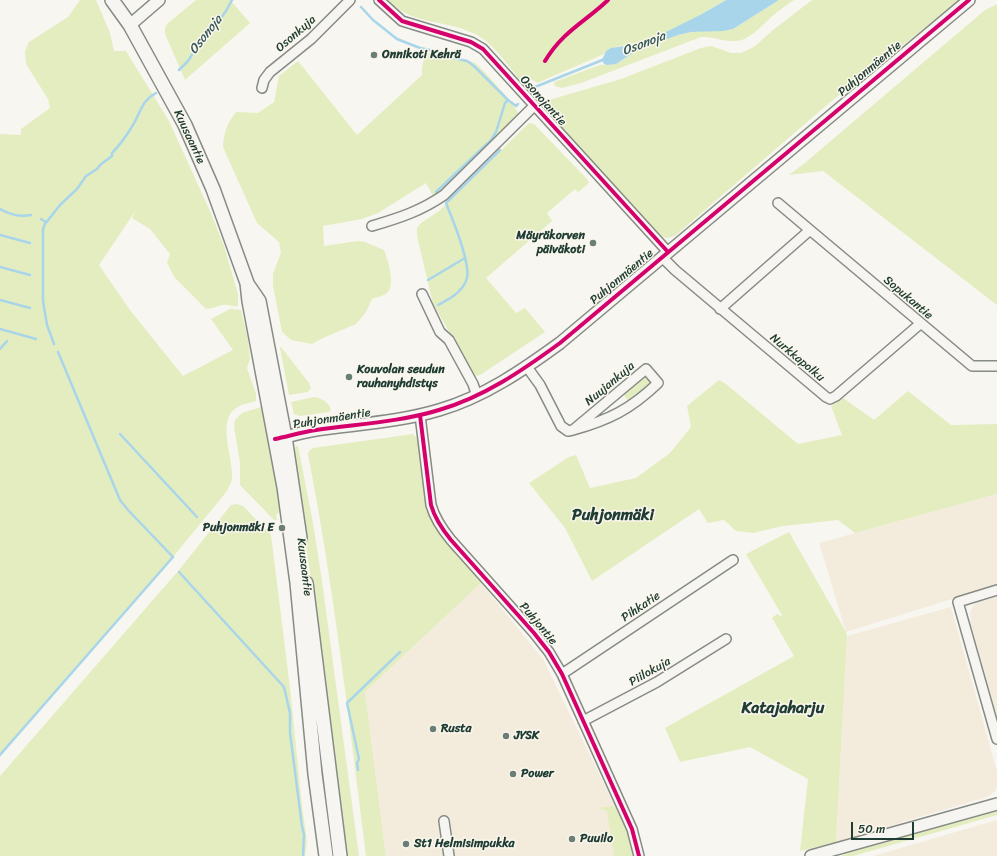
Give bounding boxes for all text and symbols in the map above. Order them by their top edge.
water label: Osonoja [186,12,226,58]
street label: Osonkuja [273,13,319,55]
water label: Osonoja [620,29,668,59]
street label: Puhjonmäentie [835,38,905,100]
place label: Onnikoti Kehrä [382,48,461,62]
marker: Onnikoti Kehrä [369,50,379,60]
street label: Osonojantie [517,73,569,129]
street label: Kuusaantie [170,108,208,166]
place label: Mäyräkorven päiväkoti [516,229,585,257]
marker: Mäyräkorven päiväkoti [588,238,598,248]
street label: Puhjonmäentie [587,246,657,308]
street label: Sopukantie [880,273,936,323]
street label: Nurkkapolku [767,331,827,385]
street label: Nuujankuja [582,359,638,409]
place label: Kouvolan seudun rauhanyhdistys [357,363,445,391]
marker: Kouvolan seudun rauhanyhdistys [344,372,354,382]
street label: Puhjonmäentie [292,406,372,432]
district label: Puhjonmäki [572,506,654,526]
place label: Puhjonmäki E [203,521,274,535]
marker: Puhjonmäki E [277,523,287,533]
street label: Kuusaantie [293,537,315,597]
street label: Pihkatie [619,589,663,625]
street label: Puhjontie [516,600,560,648]
street label: Piilokuja [627,654,673,690]
district label: Katajaharju [742,699,824,719]
place label: Rusta [441,722,472,736]
marker: Rusta [428,724,438,734]
place label: JYSK [514,729,539,743]
marker: JYSK [501,731,511,741]
place label: Power [521,767,554,781]
marker: Power [508,769,518,779]
scale bar [853,814,916,840]
text: 50 m [858,818,885,840]
place label: Puuilo [580,832,613,846]
marker: Puuilo [567,834,577,844]
place label: St1 Helmisimpukka [414,837,515,851]
marker: St1 Helmisimpukka [401,839,411,849]

